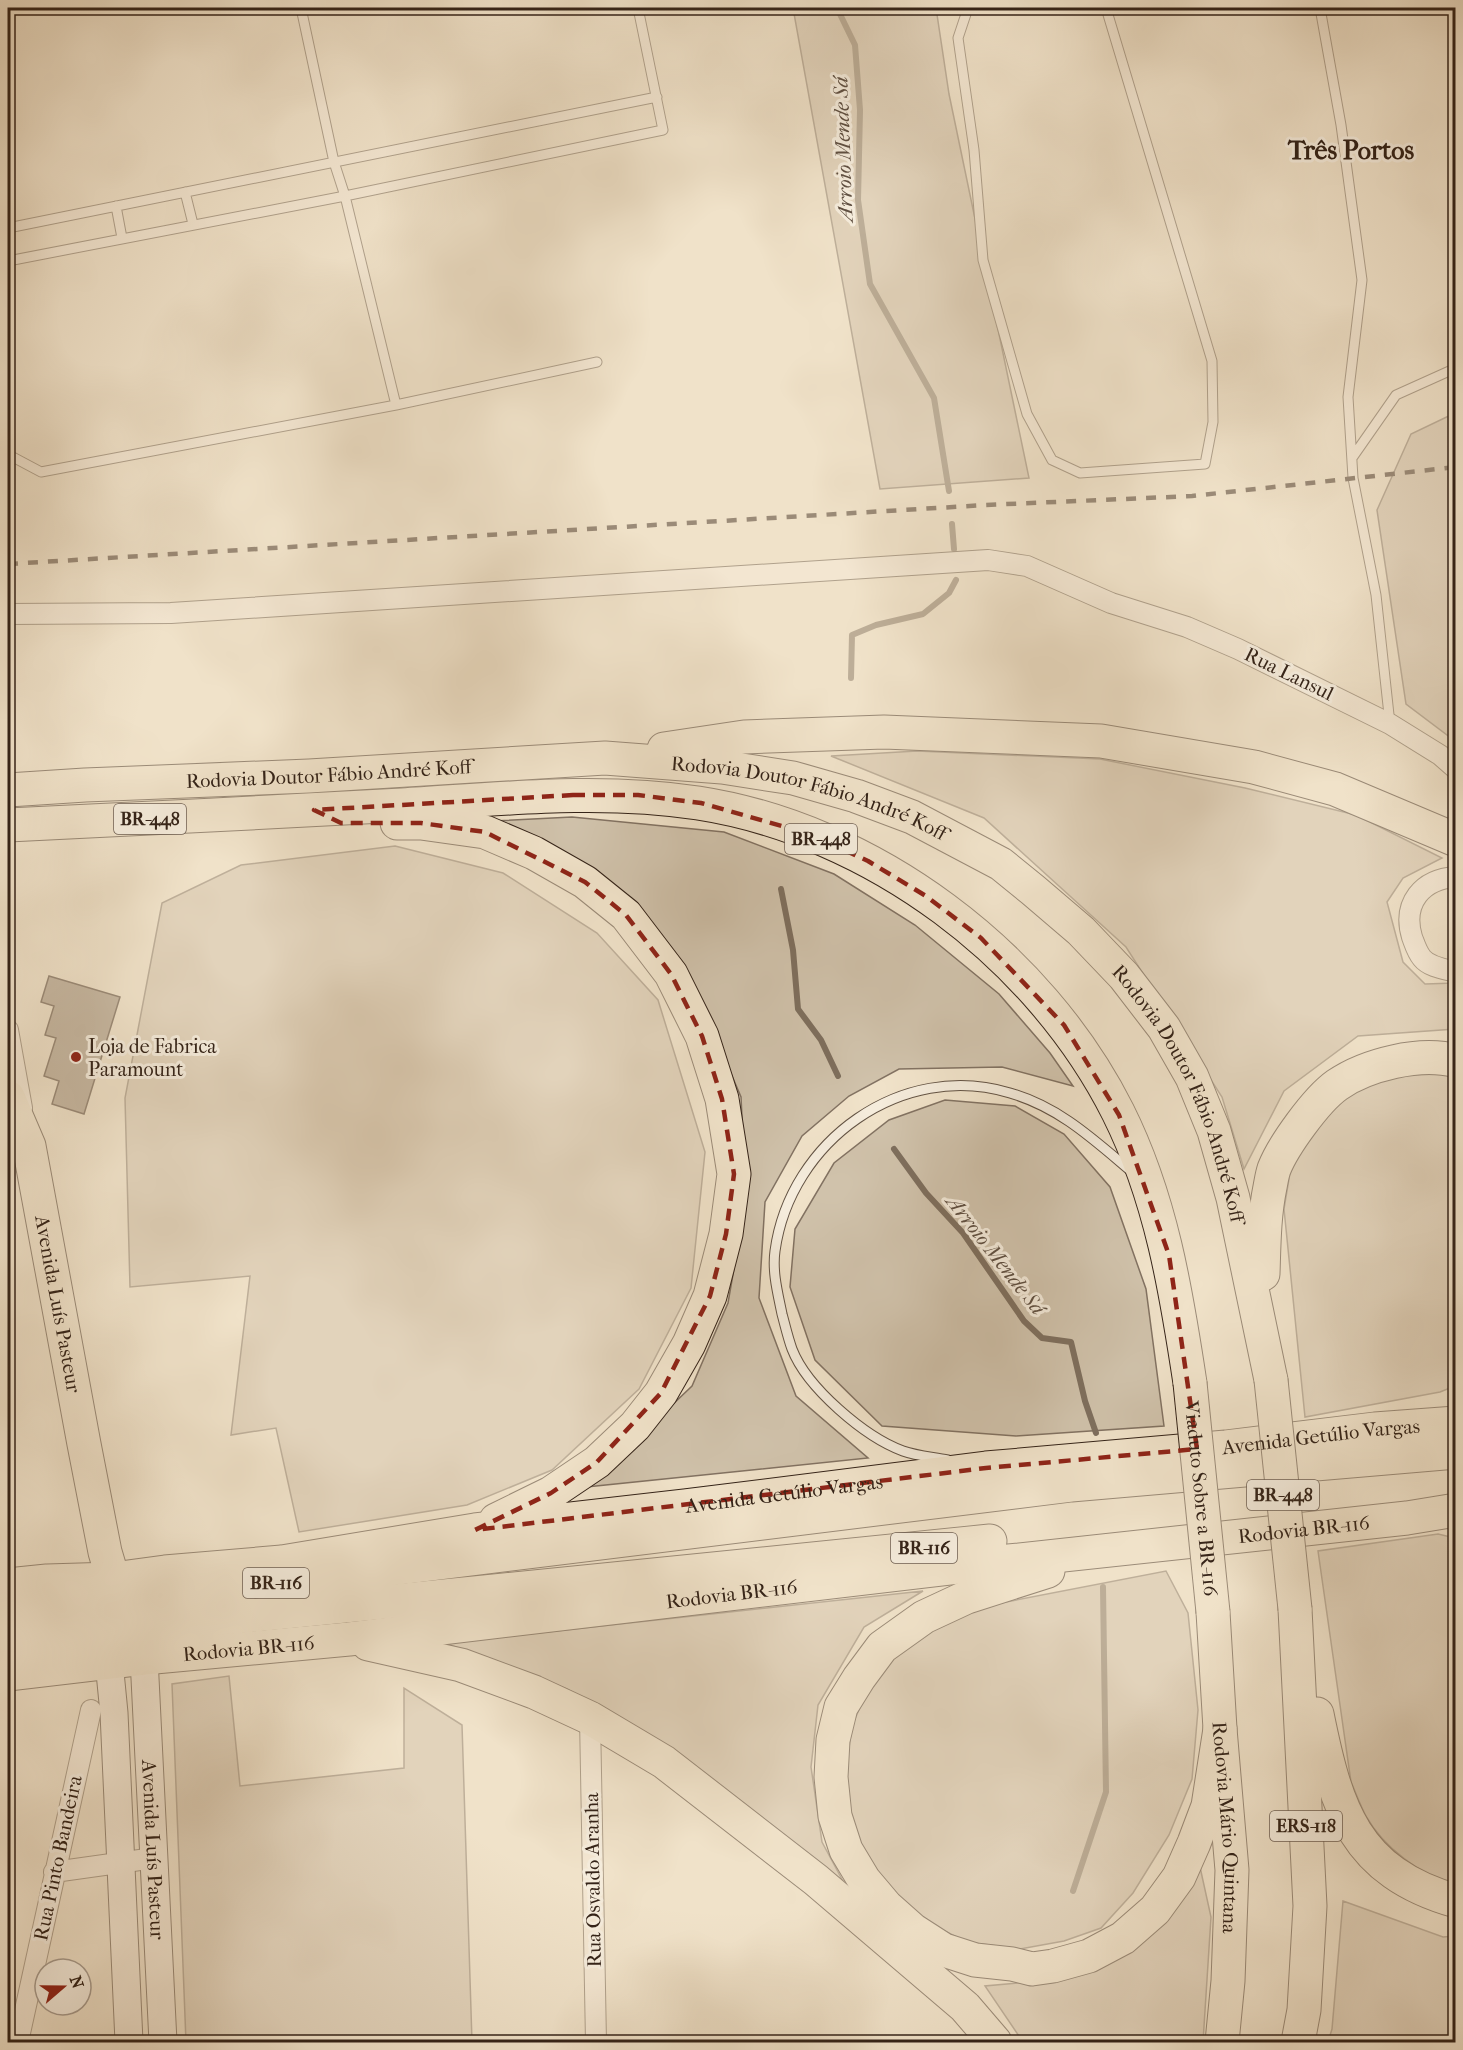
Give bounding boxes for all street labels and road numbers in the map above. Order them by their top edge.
street label: Rua Lansul [1241,643,1338,706]
street label: Rodovia Doutor Fábio André Koff [670,752,954,847]
street label: Rodovia Doutor Fábio André Koff [185,754,476,792]
road number: BR-448 [114,804,186,834]
road number: BR-448 [785,824,857,854]
street label: Rodovia Doutor Fábio André Koff [1108,960,1250,1228]
street label: Avenida Luís Pasteur [30,1212,86,1395]
street label: Viaduto Sobre a BR-116 [1180,1399,1223,1597]
street label: Avenida Getúlio Vargas [1220,1414,1421,1459]
street label: Avenida Getúlio Vargas [683,1470,884,1517]
road number: BR-448 [1247,1480,1319,1510]
street label: Rodovia BR-116 [1237,1511,1371,1548]
road number: BR-116 [891,1533,957,1563]
road number: BR-116 [243,1568,309,1598]
street label: Rodovia BR-116 [665,1575,799,1613]
street label: Rodovia BR-116 [182,1631,316,1666]
street label: Rodovia Mário Quintana [1208,1721,1244,1935]
street label: Avenida Luís Pasteur [138,1758,169,1941]
street label: Rua Pinto Bandeira [29,1773,87,1943]
street label: Rua Osvaldo Aranha [580,1792,606,1968]
road number: ERS-118 [1270,1811,1342,1841]

